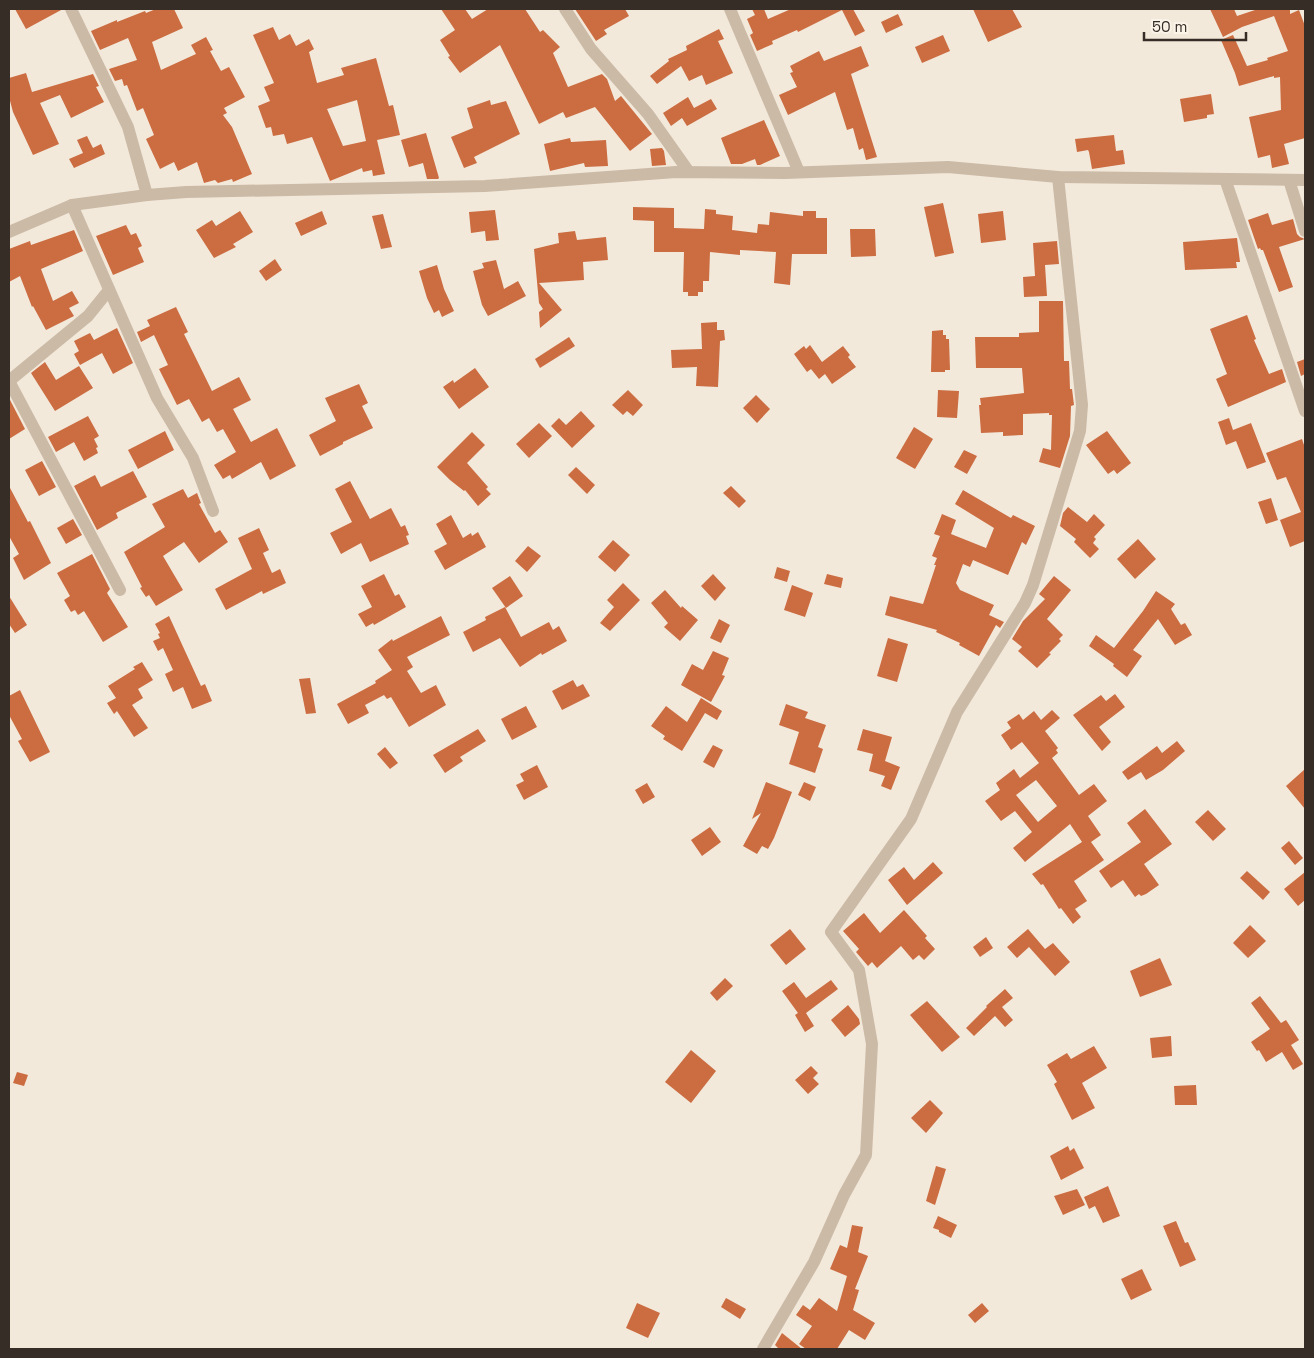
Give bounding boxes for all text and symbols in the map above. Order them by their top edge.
scale bar [1144,10,1246,42]
text: 50 m [1152,17,1187,36]

